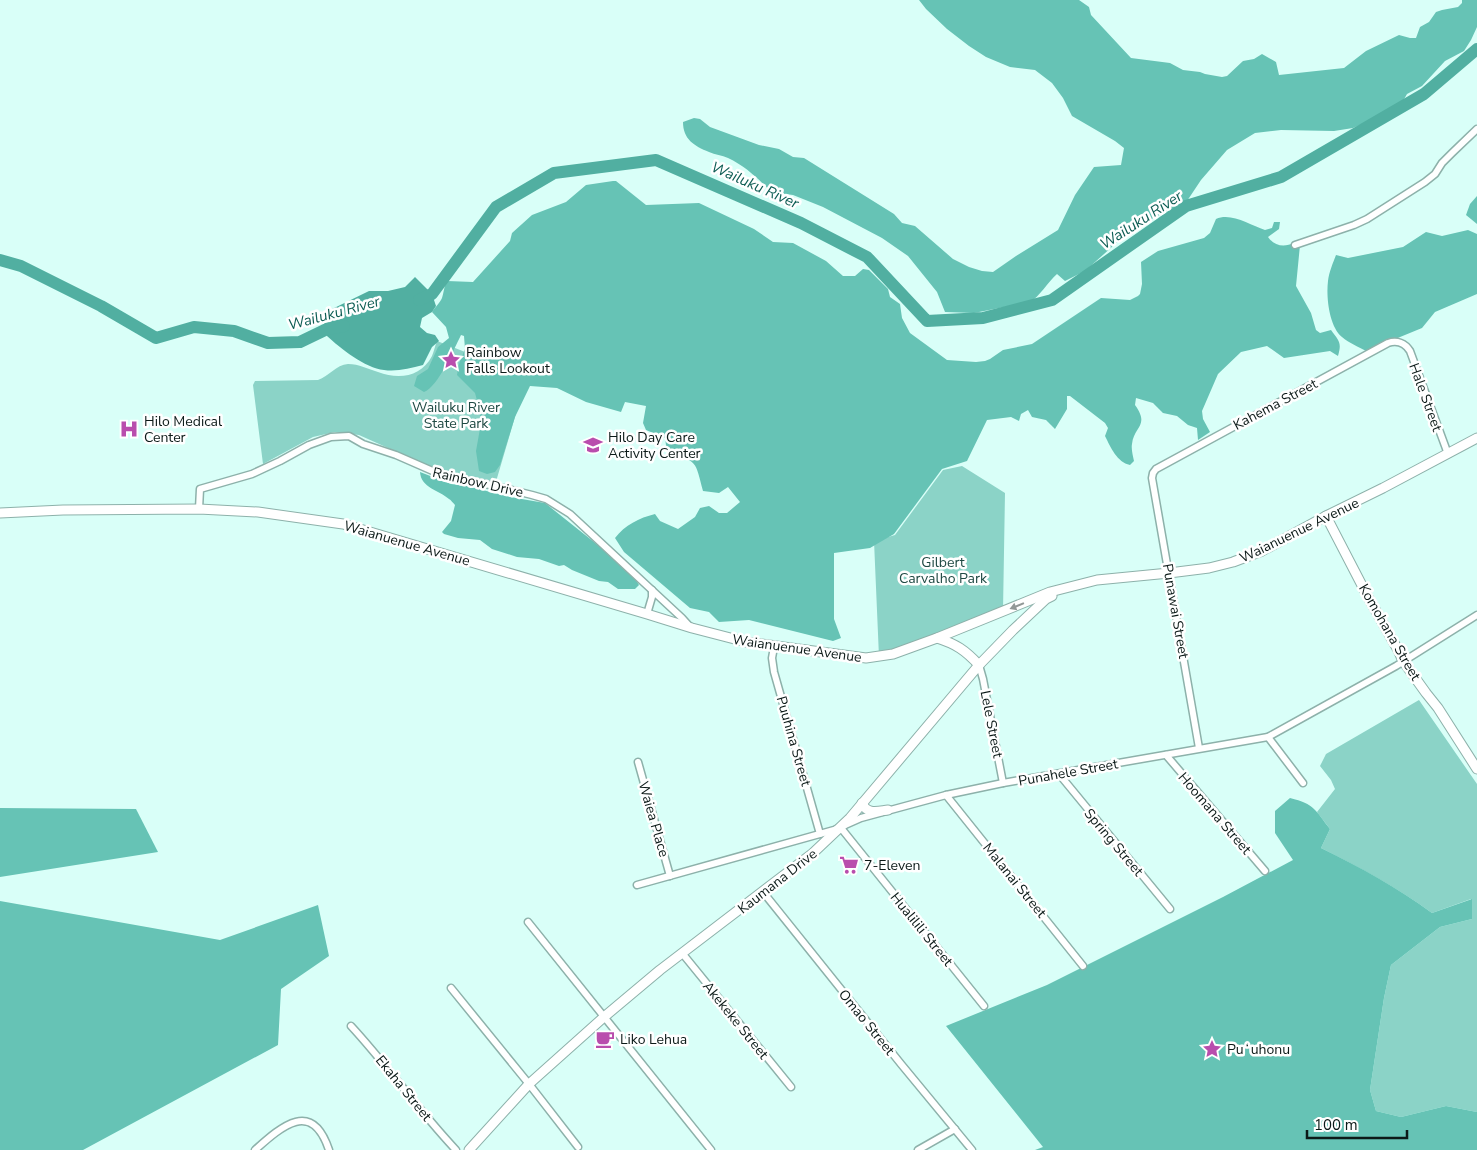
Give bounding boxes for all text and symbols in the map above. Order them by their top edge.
water label: Wailuku River [708,157,803,214]
water label: Wailuku River [1096,186,1186,254]
water label: Wailuku River [286,291,383,335]
place label: Rainbow Falls Lookout [466,343,550,378]
place icon: Rainbow Falls Lookout [440,349,462,371]
street label: Hale Street [1404,360,1447,434]
street label: Kahema Street [1230,374,1321,435]
park label: Wailuku River State Park [412,398,500,433]
place label: Hilo Medical Center [144,412,223,447]
hospital icon: Hilo Medical Center [118,418,140,440]
place label: Hilo Day Care Activity Center [608,428,701,463]
school or university icon: Hilo Day Care Activity Center [582,434,604,456]
street label: Rainbow Drive [431,463,525,502]
street label: Waianuenue Avenue [1236,493,1362,568]
street label: Waianuenue Avenue [342,516,472,571]
park label: Gilbert Carvalho Park [899,553,988,588]
street label: Punawai Street [1158,562,1193,660]
street label: Komohana Street [1354,580,1425,684]
one-way arrow [1010,602,1024,610]
street label: Waianuenue Avenue [731,630,863,667]
street label: Lele Street [976,689,1007,760]
street label: Puuhina Street [772,694,815,788]
street label: Punahele Street [1017,754,1119,791]
street label: Hoomana Street [1174,768,1256,858]
street label: Waiea Place [634,779,673,859]
street label: Spring Street [1080,804,1148,880]
street label: Malanai Street [978,839,1051,922]
street label: Kaumana Drive [734,844,821,918]
supermarket icon: 7-Eleven [838,854,860,876]
place label: 7-Eleven [864,856,920,875]
street label: Hualilili Street [886,888,957,970]
street label: Akekeke Street [698,977,773,1063]
street label: Omao Street [834,985,899,1059]
cafe icon: Liko Lehua [594,1028,616,1050]
place label: Liko Lehua [620,1030,687,1049]
place icon: Puʻuhonu [1201,1038,1223,1060]
place label: Puʻuhonu [1227,1040,1290,1059]
street label: Ekaha Street [371,1051,436,1125]
scale bar [1307,1108,1407,1140]
text: 100 m [1314,1115,1358,1135]

